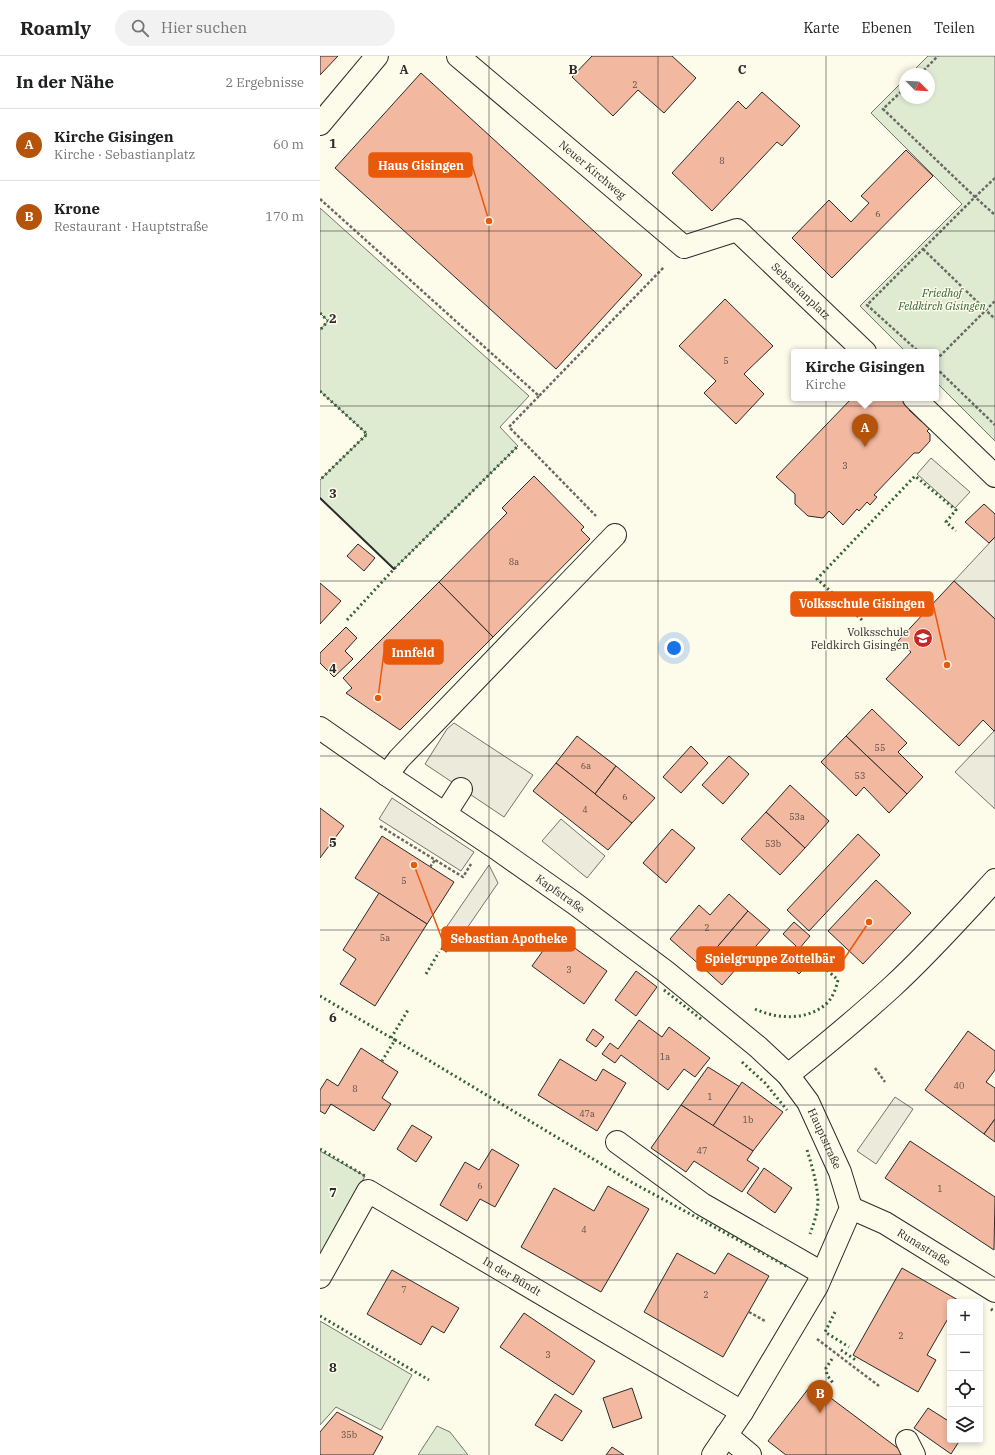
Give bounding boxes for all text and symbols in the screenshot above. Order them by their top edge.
search box [115,10,395,46]
text: Roamly [20,16,91,40]
icon: search [129,17,151,39]
text: Hier suchen [161,18,247,37]
text: Karte [803,19,840,37]
text: Ebenen [862,19,912,37]
text: Teilen [934,19,975,37]
text: A [399,61,409,78]
text: B [568,61,578,78]
text: C [738,61,747,78]
north arrow [899,68,935,104]
text: In der Nähe [16,71,114,93]
text: 2 Ergebnisse [225,74,304,91]
house number: 2 [632,79,638,90]
text: Kirche Gisingen [54,127,174,146]
text: 1 [329,135,337,152]
text: A [24,136,34,153]
text: 60 m [273,136,304,153]
street label: Neuer Kirchweg [556,137,629,202]
text: Kirche · Sebastianplatz [54,146,195,163]
callout: Haus Gisingen [369,153,472,177]
house number: 8 [719,155,725,166]
text: Haus Gisingen [378,158,464,173]
text: Krone [54,199,100,218]
text: B [24,208,34,225]
text: 170 m [265,208,304,225]
house number: 6 [875,208,881,219]
text: Restaurant · Hauptstraße [54,218,208,235]
street label: Sebastianplatz [769,260,834,323]
park label: Friedhof Feldkirch Gisingen [897,286,986,313]
text: 2 [329,310,337,327]
popup [791,349,939,401]
house number: 5 [723,355,729,366]
text: Kirche Gisingen [805,357,925,376]
text: Kirche [805,376,846,393]
pin: A [852,414,878,447]
house number: 3 [842,460,848,471]
text: 3 [329,485,337,502]
house number: 8a [509,556,519,567]
callout: Volksschule Gisingen [791,592,933,616]
text: Volksschule Gisingen [799,596,925,611]
place label: Volksschule Feldkirch Gisingen [811,625,909,652]
school or university icon: Volksschule Feldkirch Gisingen [912,627,934,649]
your location [664,638,684,658]
callout: Innfeld [384,640,443,664]
text: Innfeld [391,645,435,660]
text: 4 [329,660,337,677]
house number: 55 [875,742,885,753]
house number: 6a [581,760,591,771]
house number: 53 [855,770,865,781]
house number: 6 [622,791,628,802]
house number: 4 [582,804,588,815]
house number: 53a [789,811,805,822]
text: 5 [329,834,337,851]
house number: 53b [765,838,781,849]
street label: Kapfstraße [533,871,588,916]
house number: 5 [401,875,407,886]
house number: 2 [704,922,710,933]
callout: Sebastian Apotheke [442,927,575,951]
text: Sebastian Apotheke [450,931,568,946]
house number: 5a [380,932,390,943]
callout: Spielgruppe Zottelbär [697,947,844,971]
text: Spielgruppe Zottelbär [705,951,835,966]
house number: 3 [566,964,572,975]
text: 6 [329,1009,337,1026]
house number: 1a [660,1051,670,1062]
house number: 40 [954,1080,964,1091]
house number: 8 [352,1083,358,1094]
house number: 1 [707,1091,713,1102]
street label: Hauptstraße [805,1106,845,1171]
house number: 47a [579,1108,595,1119]
house number: 1b [743,1114,753,1125]
house number: 47 [697,1145,707,1156]
house number: 6 [477,1180,483,1191]
house number: 1 [937,1183,943,1194]
text: 7 [329,1184,337,1201]
house number: 4 [581,1224,587,1235]
street label: Runastraße [895,1225,953,1269]
street label: In der Bündt [481,1254,544,1299]
house number: 7 [401,1284,407,1295]
house number: 2 [703,1289,709,1300]
map controls [947,1299,983,1443]
button: + [947,1299,983,1335]
house number: 2 [898,1330,904,1341]
button: − [947,1335,983,1371]
house number: 3 [545,1349,551,1360]
text: 8 [329,1359,337,1376]
button: locate [947,1371,983,1407]
pin: B [807,1380,833,1413]
button: layers [947,1407,983,1443]
house number: 35b [341,1429,357,1440]

